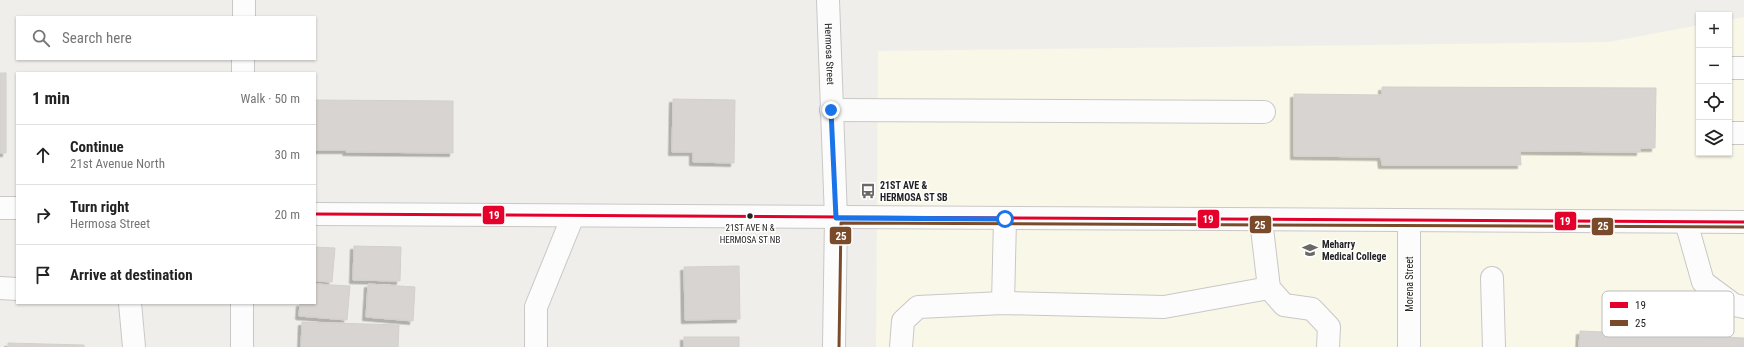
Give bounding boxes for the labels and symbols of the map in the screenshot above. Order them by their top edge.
street label: Hermosa Street [823,23,836,85]
route end [822,101,840,119]
place label: 21ST AVE & HERMOSA ST SB [880,180,948,203]
bus stop icon: 21ST AVE & HERMOSA ST SB [859,182,877,200]
line badge: 19 [482,205,505,225]
text: 19 [488,209,500,222]
line badge: 19 [1197,209,1220,229]
route start [996,210,1014,228]
marker: 21ST AVE N & HERMOSA ST NB [745,211,755,221]
line badge: 19 [1554,211,1577,231]
text: 19 [1202,213,1214,226]
line badge: 25 [1249,215,1272,234]
text: 19 [1559,215,1571,228]
line badge: 25 [1591,217,1614,236]
text: 25 [1254,219,1266,232]
text: 25 [1597,220,1609,233]
place label: 21ST AVE N & HERMOSA ST NB [720,223,780,245]
line badge: 25 [829,226,852,245]
text: 25 [835,230,847,243]
place label: Meharry Medical College [1322,239,1387,262]
school or university icon: Meharry Medical College [1301,241,1319,259]
street label: Morena Street [1404,256,1415,312]
legend [1602,291,1734,337]
text: 19 [1635,299,1646,312]
text: 25 [1635,317,1646,330]

